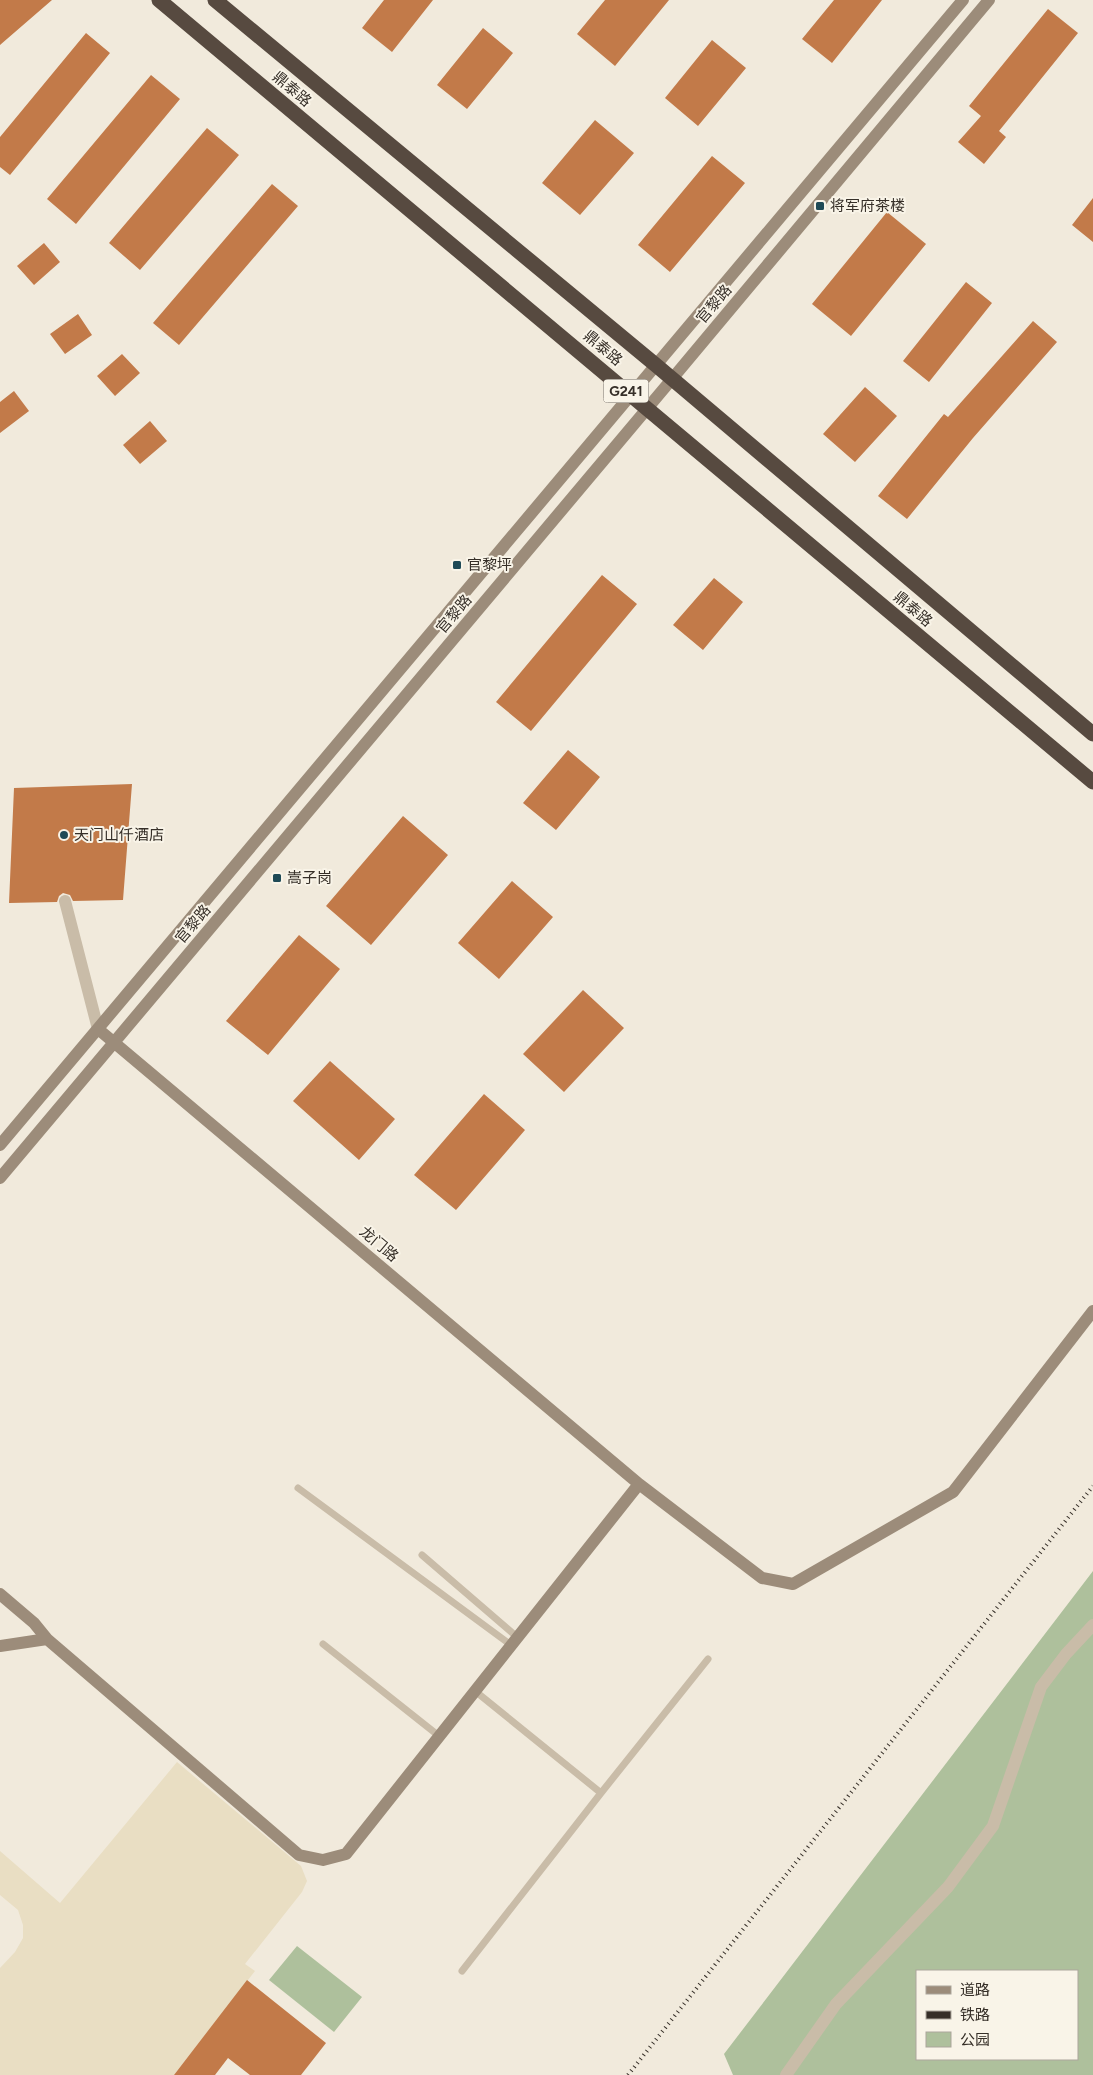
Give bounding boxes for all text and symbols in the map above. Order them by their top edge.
street label: 鼎泰路 [269,68,315,110]
place label: 将军府茶楼 [830,197,905,215]
marker: 将军府茶楼 [814,200,826,212]
street label: 官黎路 [693,281,735,327]
street label: 鼎泰路 [580,327,626,369]
road number: G241 [604,380,648,402]
place label: 官黎坪 [467,556,512,574]
marker: 官黎坪 [451,559,463,571]
street label: 鼎泰路 [890,588,936,630]
street label: 官黎路 [433,591,475,637]
place label: 天门山仟酒店 [74,826,164,844]
marker: 天门山仟酒店 [58,829,70,841]
place label: 嵩子岗 [287,869,332,887]
marker: 嵩子岗 [271,872,283,884]
street label: 官黎路 [172,901,214,947]
street label: 龙门路 [356,1223,402,1265]
legend [916,1970,1078,2060]
text: 道路 [960,1981,990,1999]
text: 铁路 [960,2006,990,2024]
text: 公园 [960,2031,990,2049]

